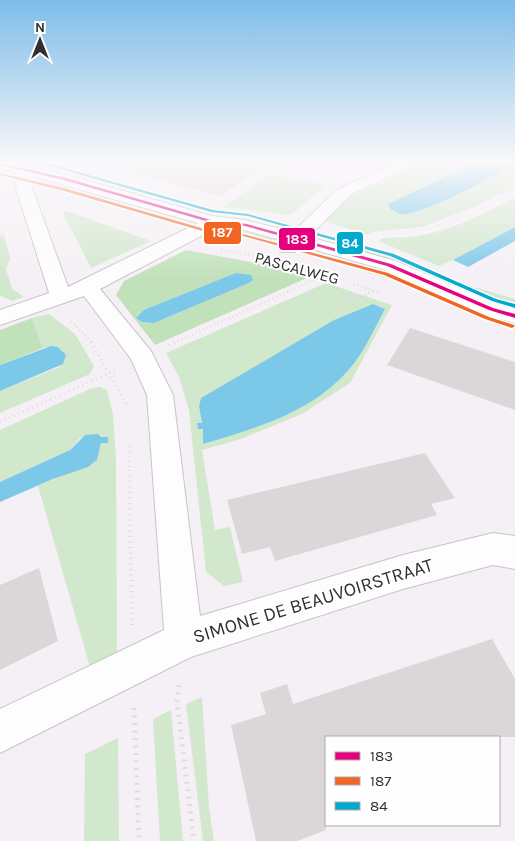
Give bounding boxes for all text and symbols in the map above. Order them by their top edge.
north arrow [15,15,65,65]
text: N [35,19,45,36]
line badge: 187 [203,221,242,245]
text: 187 [211,224,233,241]
line badge: 183 [278,227,316,251]
text: 183 [286,231,308,248]
line badge: 84 [336,231,364,255]
text: 84 [341,235,359,252]
street label: PASCALWEG [253,248,341,288]
street label: SIMONE DE BEAUVOIRSTRAAT [190,554,436,648]
legend [325,736,500,826]
text: 183 [370,747,393,765]
text: 187 [370,772,391,790]
text: 84 [370,797,388,815]

